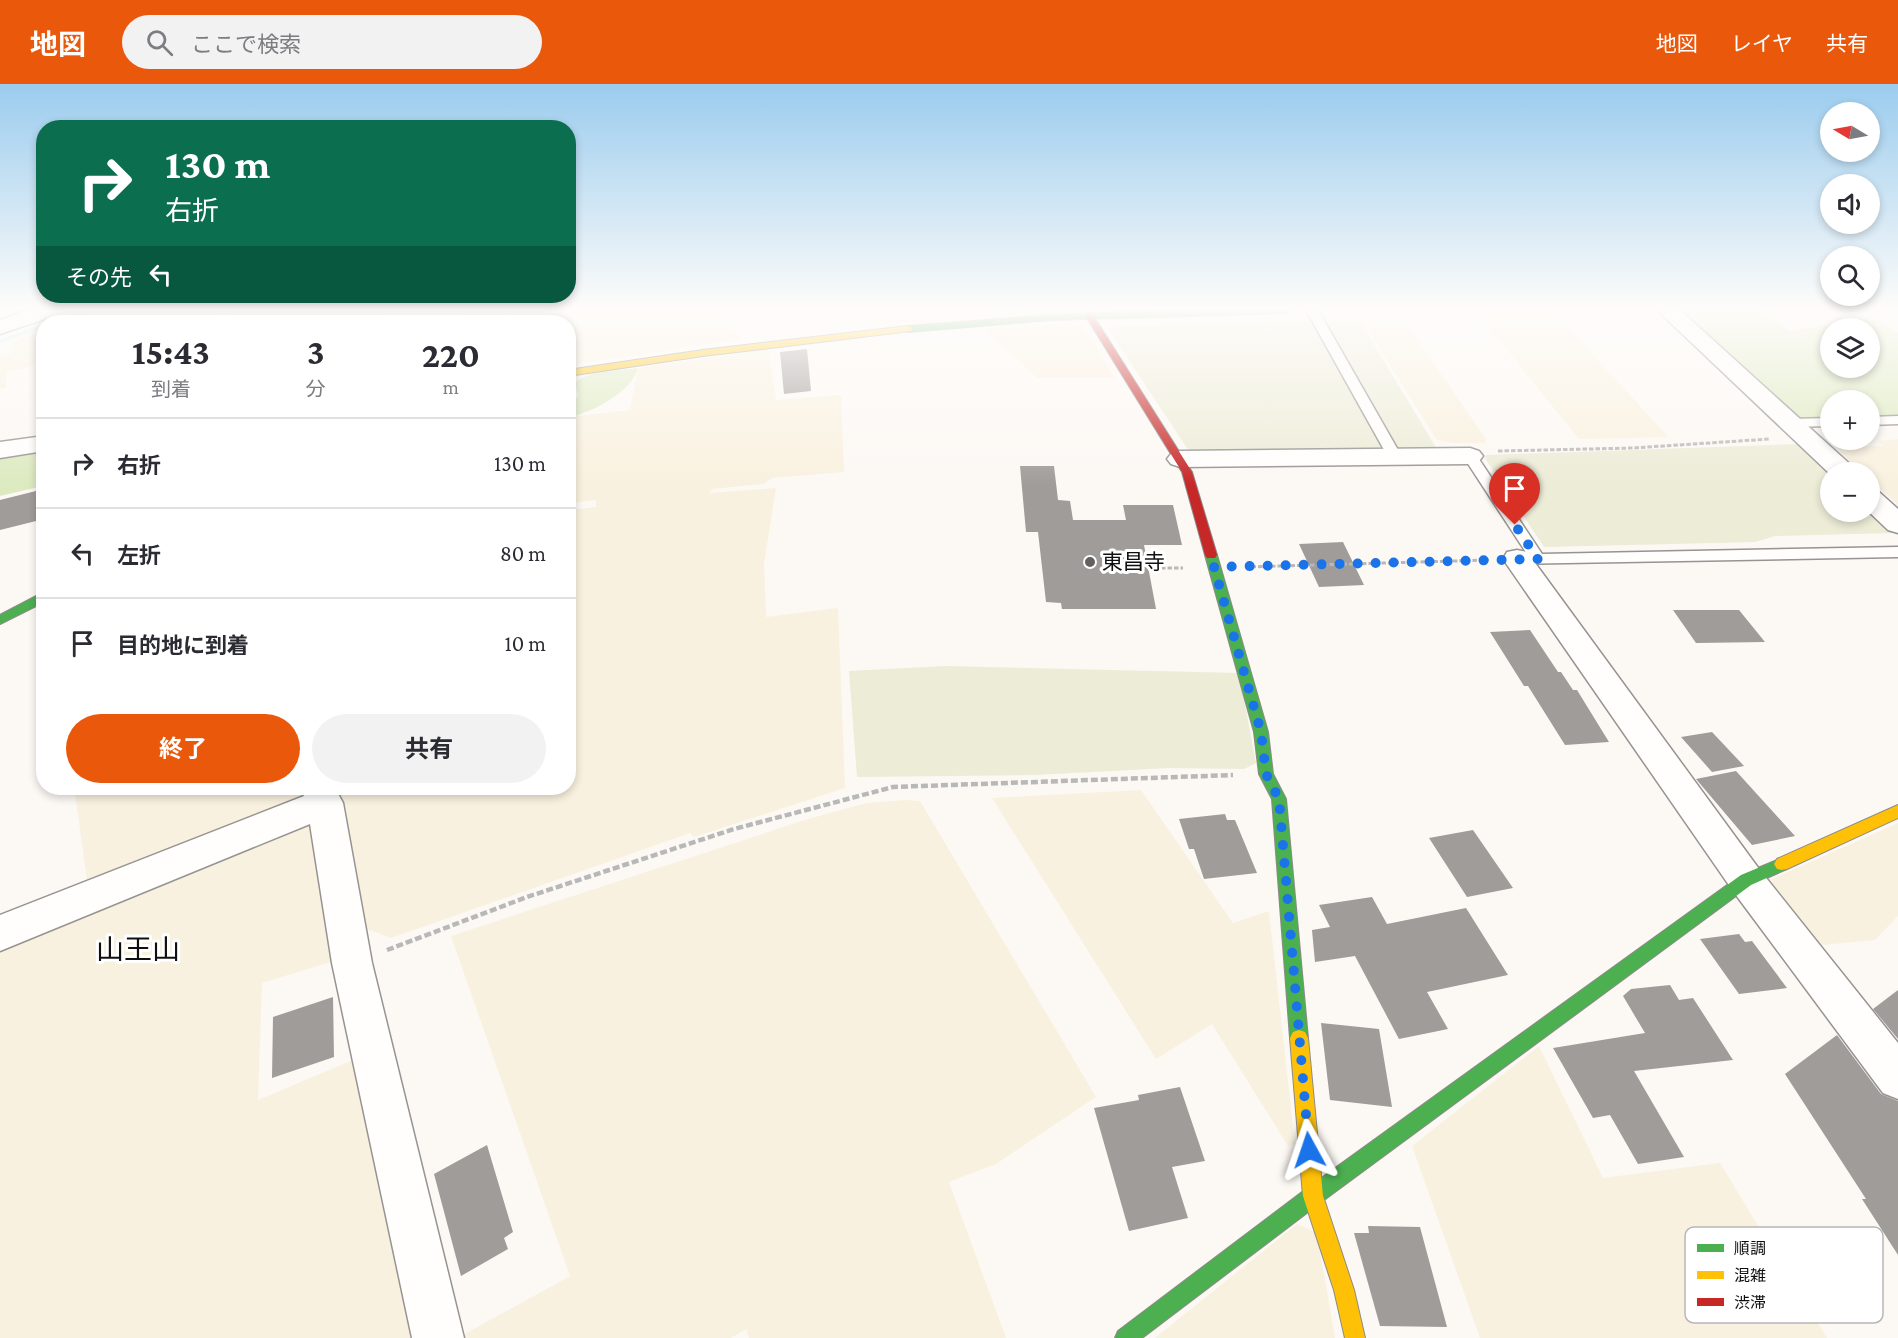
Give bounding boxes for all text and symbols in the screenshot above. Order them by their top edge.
search box [122,15,542,69]
icon: search [143,26,176,59]
text: 地図 [30,29,86,60]
text: ここで検索 [191,32,301,57]
text: 地図 [1656,32,1698,56]
text: レイヤ [1731,32,1793,56]
text: 共有 [1826,32,1868,56]
north arrow [1820,102,1880,162]
map controls [1820,102,1880,522]
text: 130 m [165,140,270,187]
icon: right [66,144,144,222]
button: sound [1820,174,1880,234]
text: 右折 [165,196,219,226]
button: search [1820,246,1880,306]
icon: left [144,258,177,291]
text: その先 [66,265,132,290]
button: layers [1820,318,1880,378]
text: 15:43 [132,332,210,372]
text: 3 [307,332,325,372]
text: 220 [422,335,480,375]
text: m [443,376,459,398]
text: 到着 [151,378,191,400]
text: 分 [306,378,326,400]
button: + [1820,390,1880,450]
icon: right [66,447,99,480]
text: 130 m [494,451,546,476]
text: 右折 [117,453,161,478]
button: − [1820,462,1880,522]
pin [1489,463,1540,525]
icon: arrive [1498,472,1531,505]
icon: left [66,537,99,570]
text: 80 m [500,541,546,566]
text: 左折 [117,543,161,568]
place label: 東昌寺 [1102,550,1165,574]
marker: 東昌寺 [1083,555,1097,569]
icon: arrive [66,627,99,660]
text: 10 m [504,631,546,656]
text: 目的地に到着 [117,633,249,658]
button: 終了 [66,714,300,783]
button: 共有 [312,714,546,783]
district label: 山王山 [96,934,180,965]
position arrow [1277,1118,1341,1182]
legend [1685,1227,1883,1323]
text: 順調 [1734,1240,1766,1257]
text: 混雑 [1734,1267,1766,1284]
text: 渋滞 [1734,1294,1766,1311]

